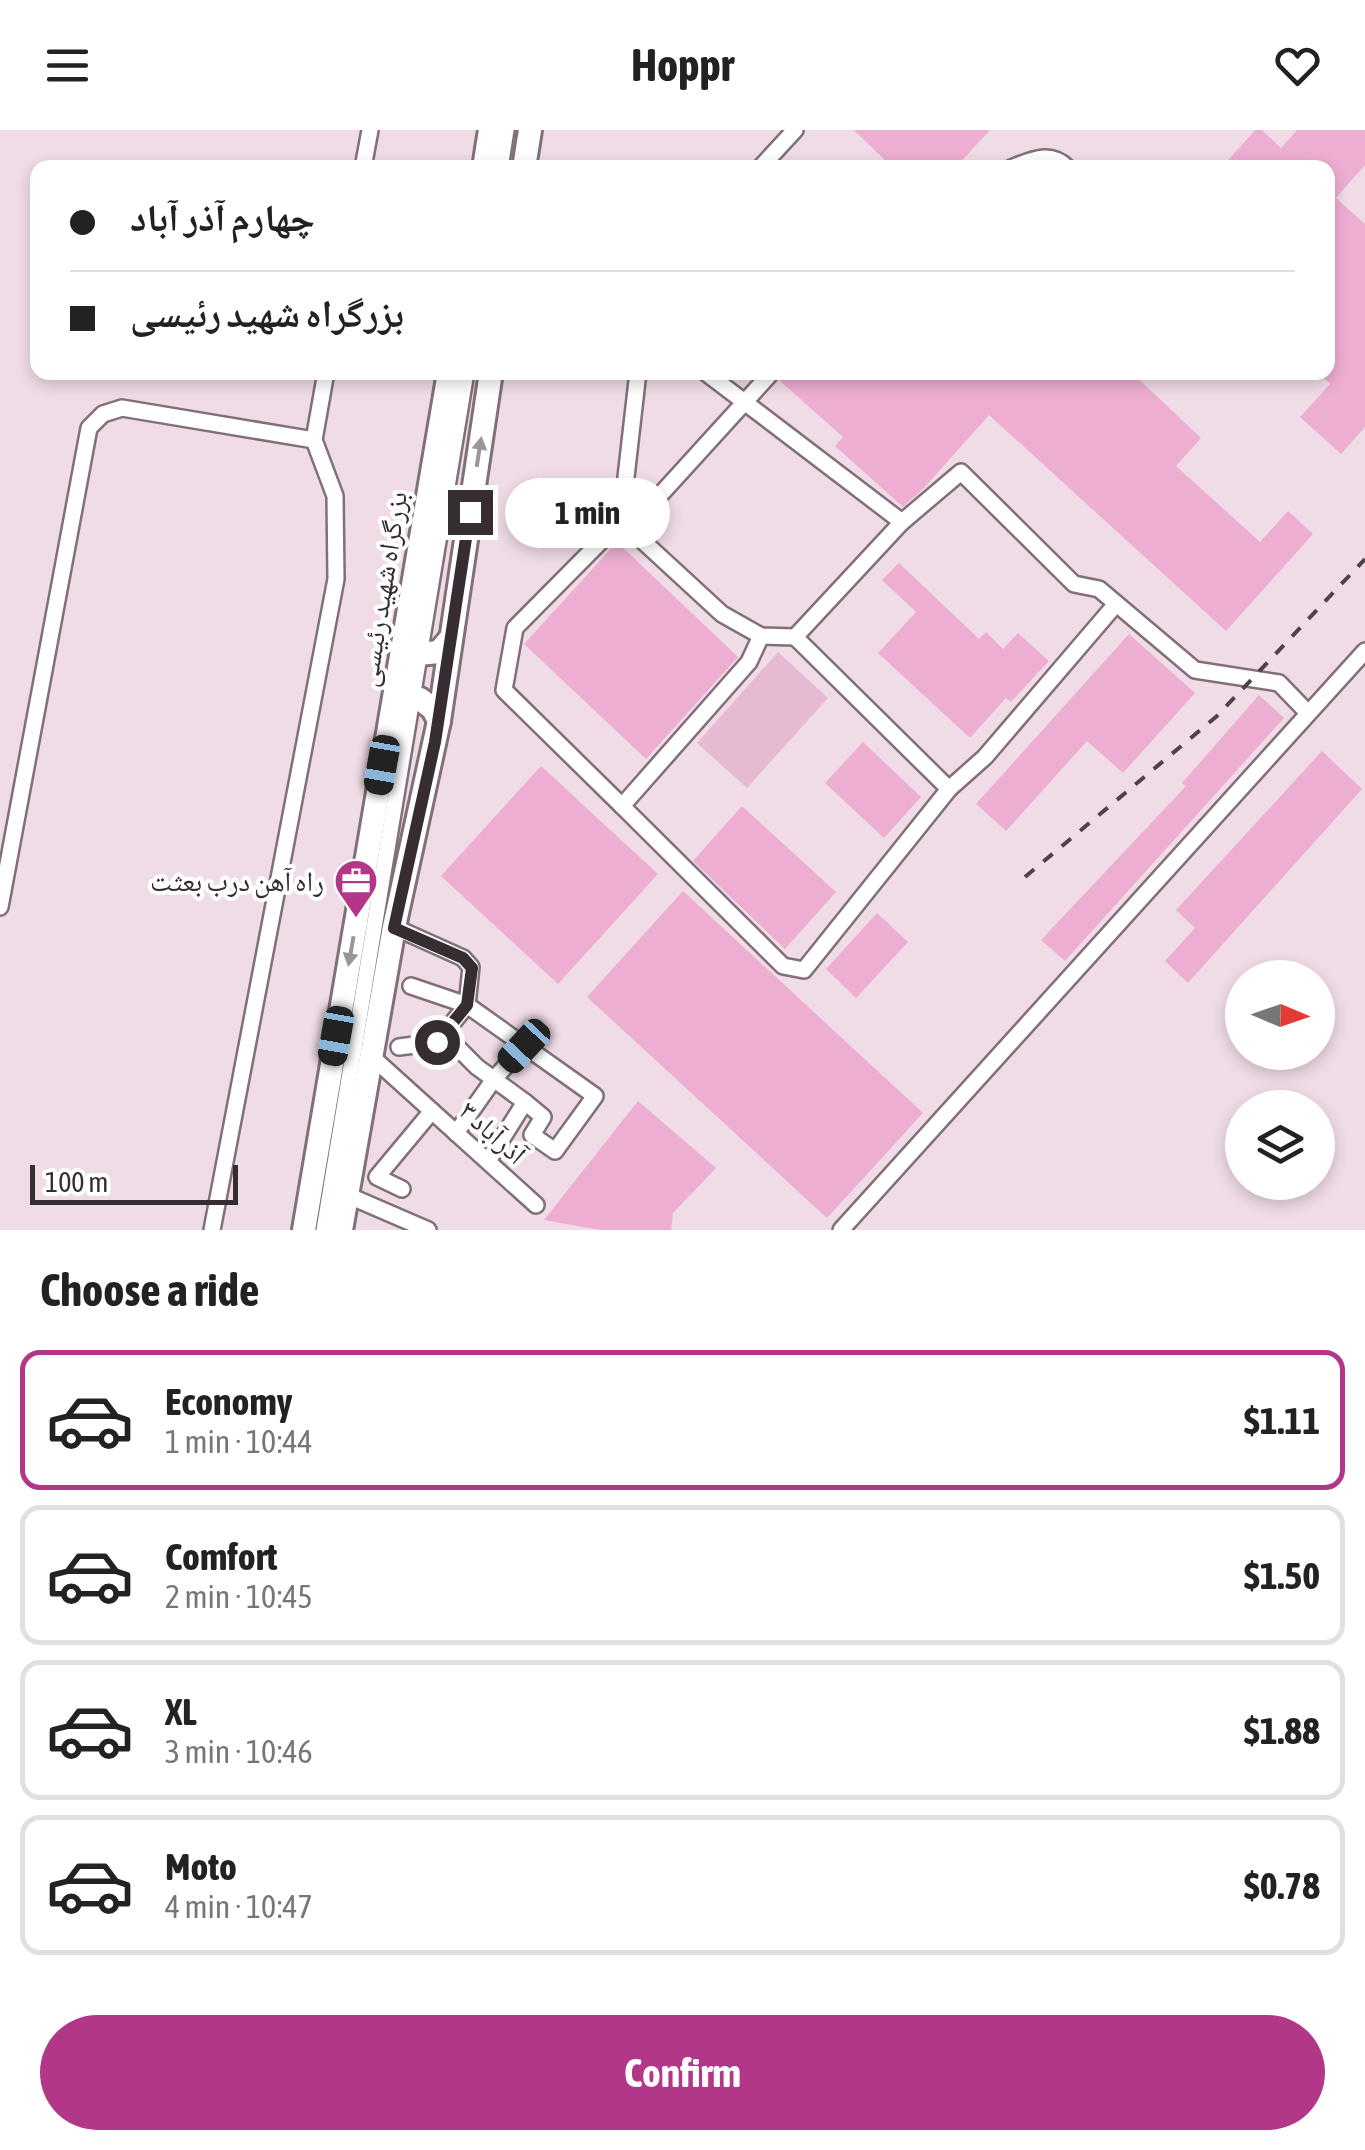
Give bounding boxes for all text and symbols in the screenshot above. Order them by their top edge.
icon: menu [40,38,95,93]
icon: heart [1270,38,1325,93]
text: Hoppr [631,39,734,91]
text: چهارم آذر آباد [130,196,315,239]
text: بزرگراه شهید رئیسی [130,292,404,335]
one-way arrow [472,435,487,467]
callout: 1 min [505,477,670,547]
street label: بزرگراه شهید رئیسی [351,489,415,689]
route end [448,490,493,535]
text: 1 min [555,494,620,531]
car [362,733,402,797]
office icon: راه آهن درب بعثت [333,858,379,919]
place label: راه آهن درب بعثت [150,865,324,899]
one-way arrow [343,936,358,967]
north arrow [1225,960,1335,1070]
map controls [1225,960,1335,1200]
car [316,1004,356,1068]
car [493,1014,555,1078]
route start [415,1020,460,1065]
button: layers [1225,1090,1335,1200]
street label: ۳ آذرآباد [453,1094,534,1171]
scale bar [30,1160,238,1204]
text: 100 m [45,1166,108,1198]
text: Choose a ride [40,1264,259,1316]
icon: car [45,1375,135,1465]
text: Economy [165,1380,292,1423]
text: $1.11 [1244,1399,1320,1442]
text: 1 min · 10:44 [165,1423,312,1460]
icon: car [45,1530,135,1620]
text: Comfort [165,1535,277,1578]
text: $1.50 [1244,1554,1320,1597]
text: 2 min · 10:45 [165,1578,312,1615]
icon: car [45,1685,135,1775]
text: XL [165,1690,197,1733]
text: $1.88 [1244,1709,1320,1752]
text: 3 min · 10:46 [165,1733,312,1770]
icon: car [45,1840,135,1930]
text: Moto [165,1845,237,1888]
text: $0.78 [1244,1864,1320,1907]
text: 4 min · 10:47 [165,1888,312,1925]
button: Confirm [40,2015,1325,2130]

